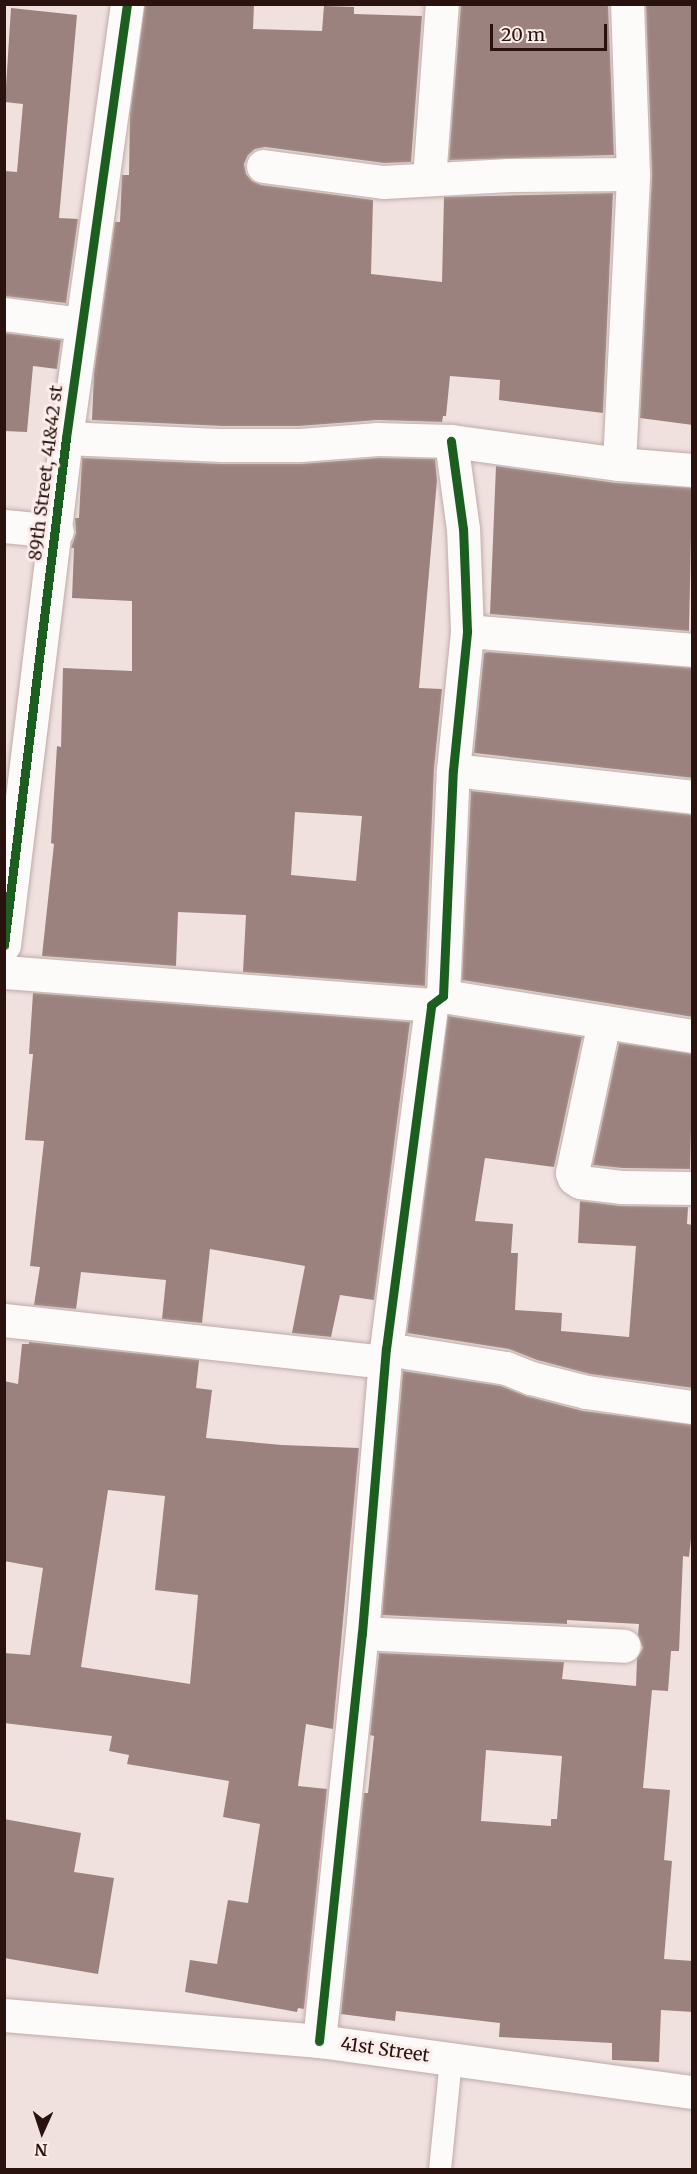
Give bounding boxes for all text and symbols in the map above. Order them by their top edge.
scale bar [493,12,610,50]
text: 20 m [501,23,545,46]
street label: 89th Street, 41&42 st [25,384,67,562]
street label: 41st Street [339,2033,431,2067]
north arrow [12,2102,72,2162]
text: N [34,2140,48,2160]

